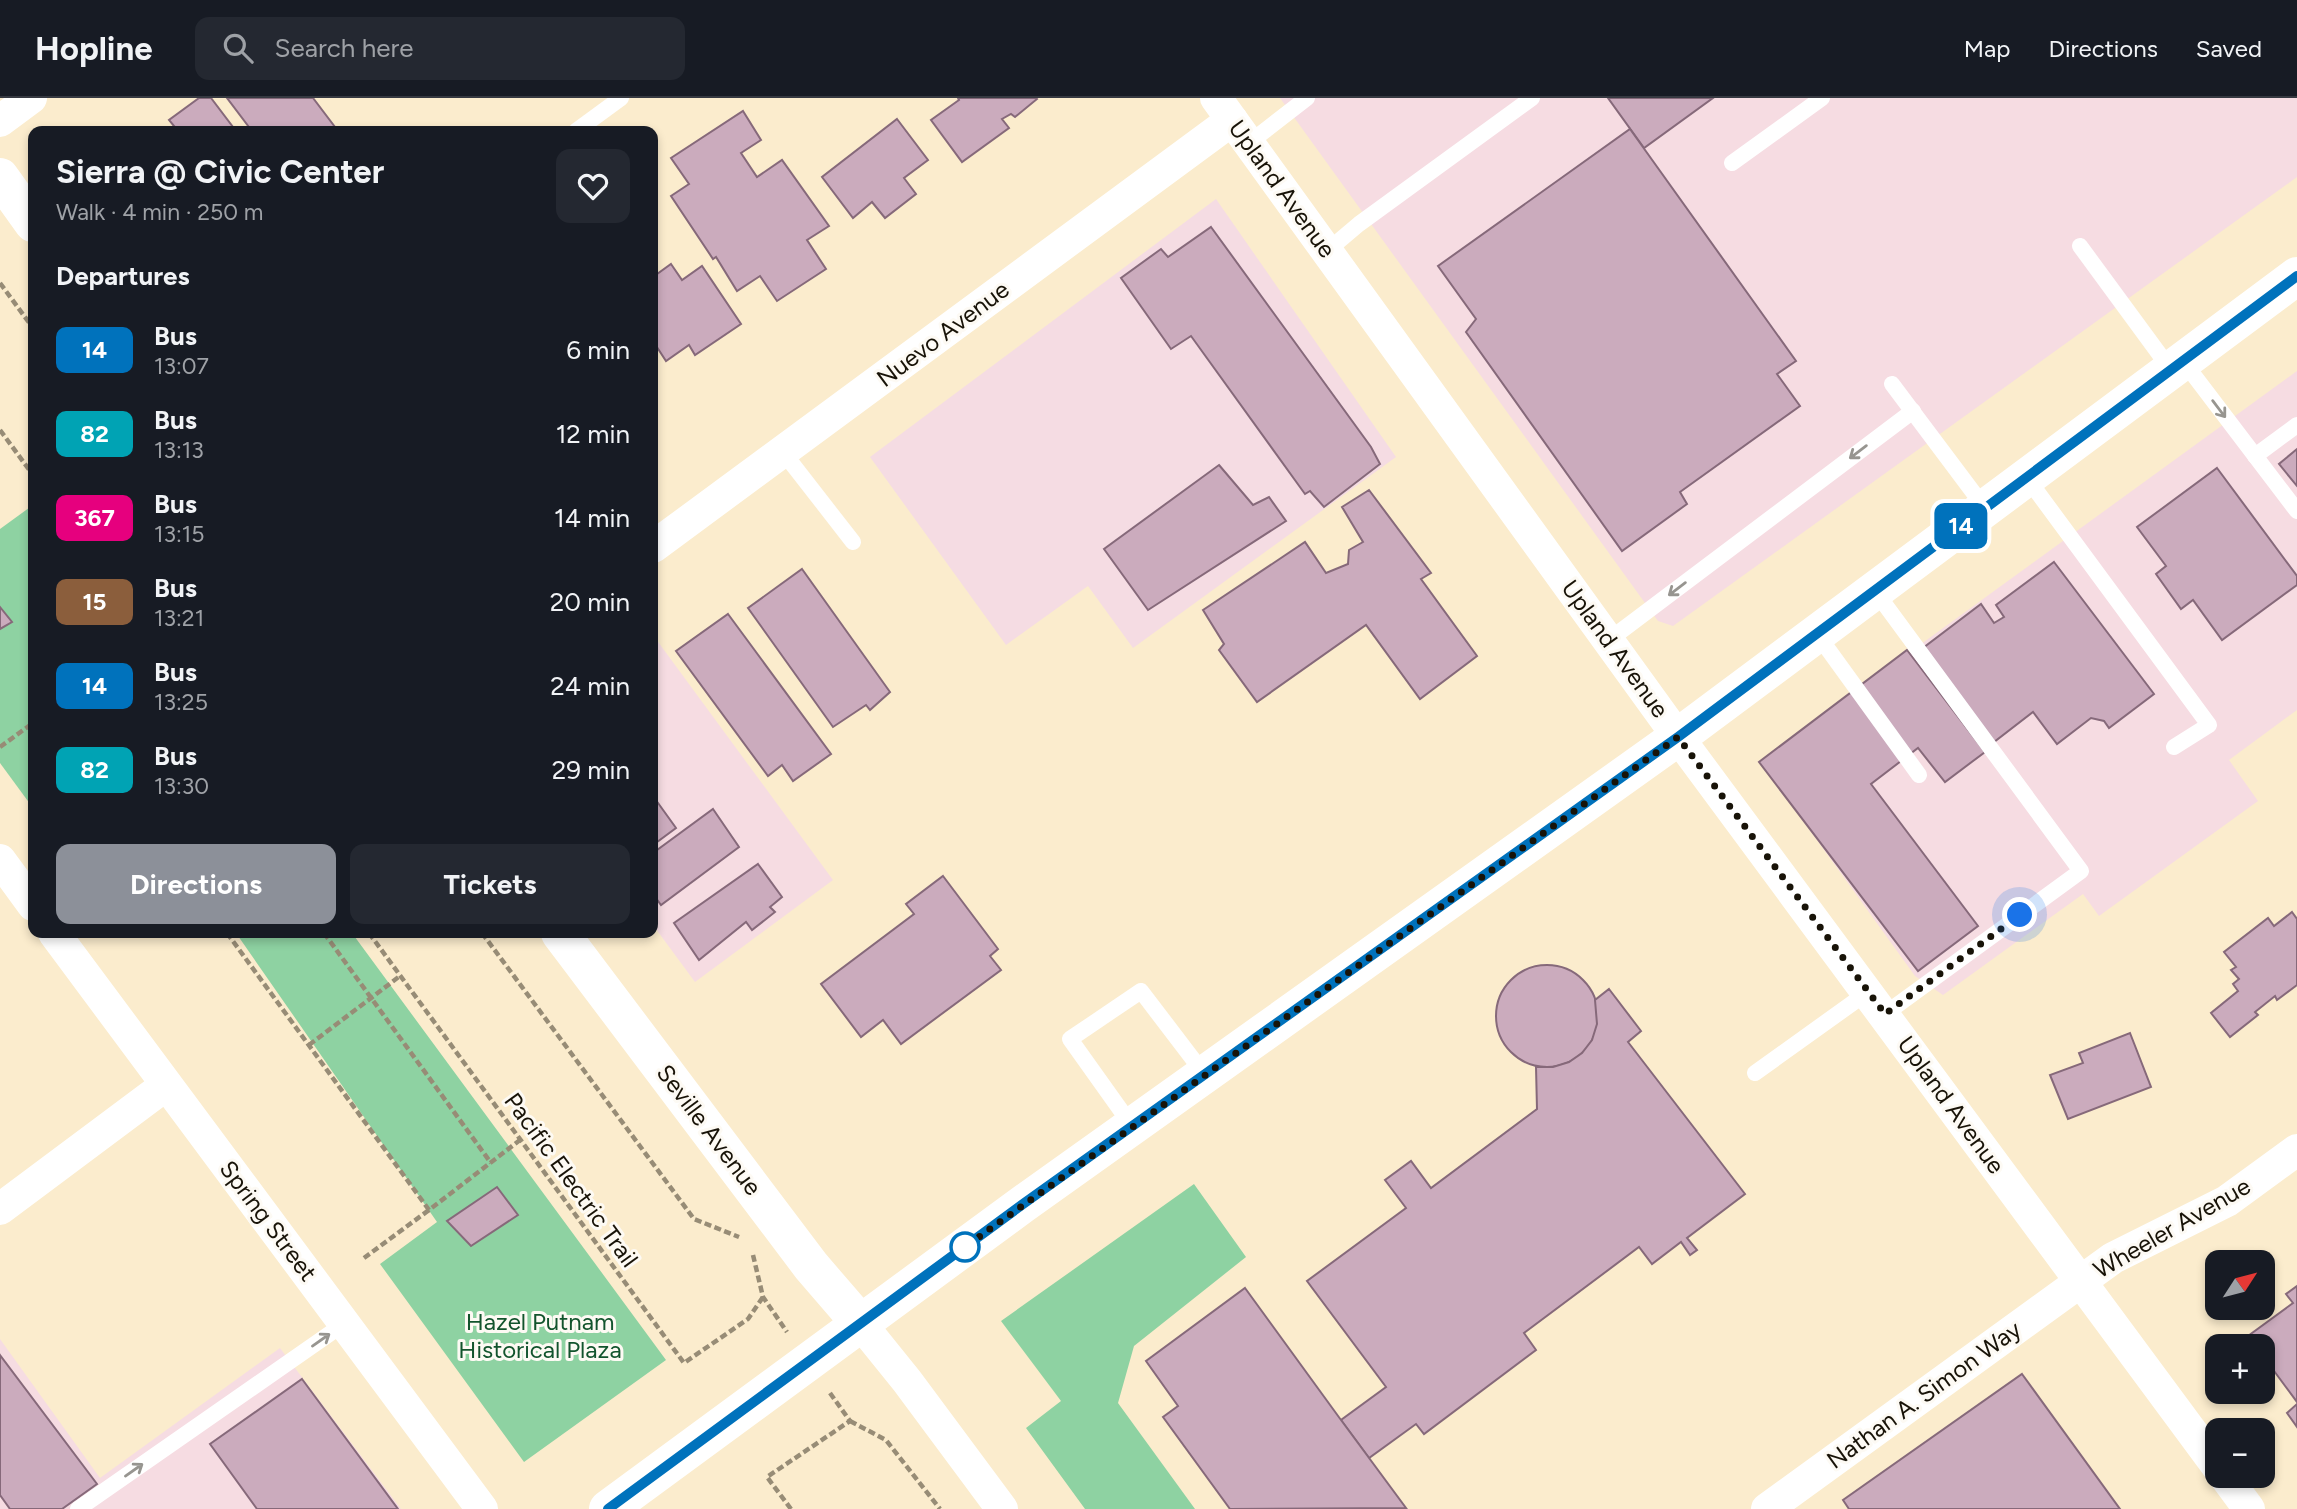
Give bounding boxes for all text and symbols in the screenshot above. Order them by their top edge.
search box [195,17,685,80]
text: Hopline [35,29,153,68]
icon: search [219,29,257,67]
text: Search here [275,32,413,64]
text: Map [1964,34,2010,63]
text: Directions [2048,34,2158,63]
text: Saved [2196,34,2262,63]
street label: Upland Avenue [1223,114,1342,263]
button: heart [556,149,630,223]
text: Sierra @ Civic Center [56,152,384,191]
text: Walk · 4 min · 250 m [56,198,263,226]
text: Departures [56,260,190,292]
street label: Nuevo Avenue [871,274,1015,393]
text: Bus [154,320,197,352]
text: 6 min [566,334,630,366]
text: 14 [82,335,107,364]
text: 13:07 [154,352,209,380]
one-way arrow [2211,399,2226,417]
text: Bus [154,404,197,436]
text: 12 min [556,418,630,450]
text: 82 [80,419,109,448]
text: 13:13 [154,436,204,464]
one-way arrow [1849,445,1868,460]
text: Bus [154,488,197,520]
text: 14 min [554,502,630,534]
text: 367 [74,503,115,532]
line badge: 14 [1930,503,1993,549]
text: 14 [1948,511,1974,540]
text: 13:15 [154,520,205,548]
text: Bus [154,572,197,604]
street label: Upland Avenue [1556,574,1675,723]
one-way arrow [1668,582,1686,597]
text: 20 min [550,586,630,618]
text: 15 [82,587,107,616]
text: 13:21 [154,604,204,632]
text: Bus [154,656,197,688]
text: 24 min [550,670,630,702]
text: 14 [82,671,107,700]
text: 13:25 [154,688,208,716]
text: Bus [154,740,197,772]
text: 29 min [552,754,630,786]
text: 82 [80,755,109,784]
text: 13:30 [154,772,209,800]
button: Directions [56,844,336,924]
button: Tickets [350,844,630,924]
your location [2002,897,2037,932]
street label: Upland Avenue [1892,1030,2011,1179]
street label: Seville Avenue [651,1059,768,1201]
street label: Pacific Electric Trail [498,1087,644,1273]
street label: Spring Street [214,1155,323,1287]
street label: Wheeler Avenue [2088,1171,2255,1284]
unlabelled marker [950,1232,980,1262]
north arrow [2205,1250,2275,1320]
map controls [2205,1250,2275,1488]
park label: Hazel Putnam Historical Plaza [458,1307,622,1364]
street label: Nathan A. Simon Way [1821,1314,2027,1475]
one-way arrow [311,1333,330,1347]
button: + [2205,1334,2275,1404]
button: − [2205,1418,2275,1488]
one-way arrow [124,1463,143,1477]

